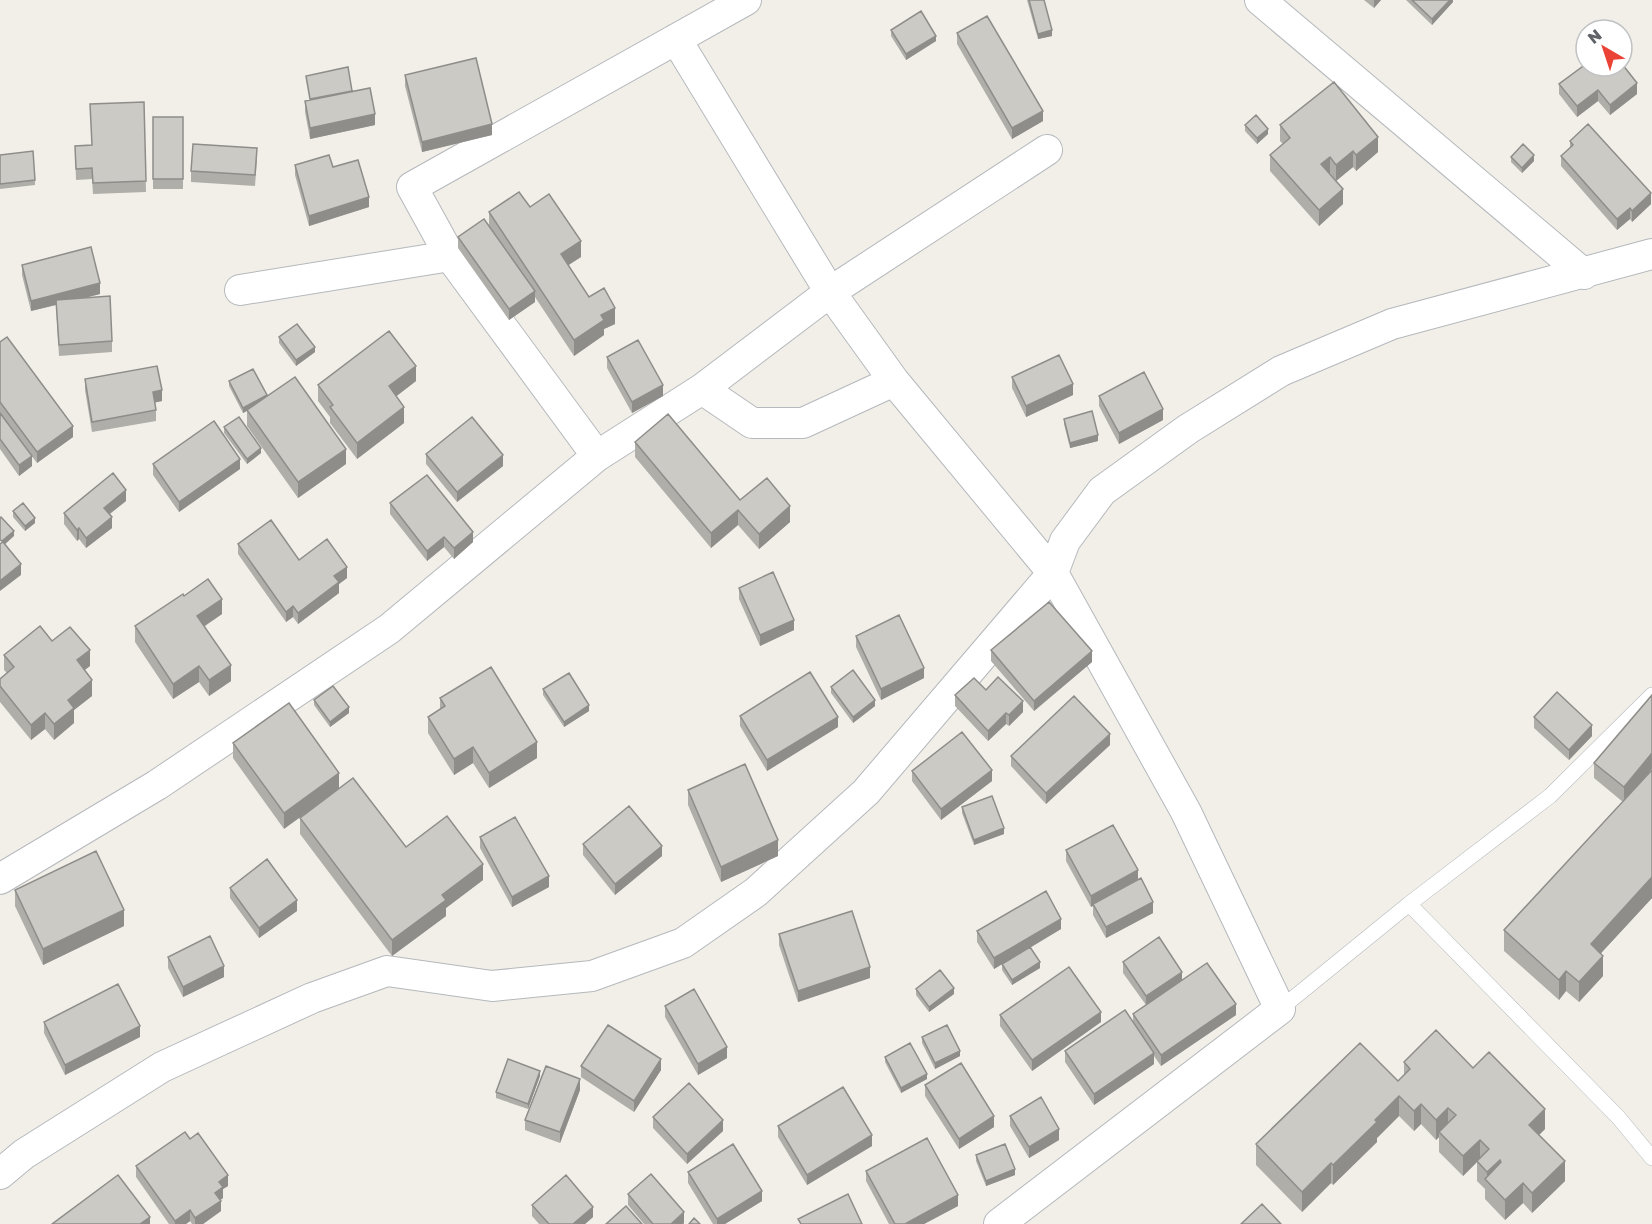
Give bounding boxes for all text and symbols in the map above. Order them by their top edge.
north arrow [1574,18,1634,78]
text: N [1584,25,1606,48]

